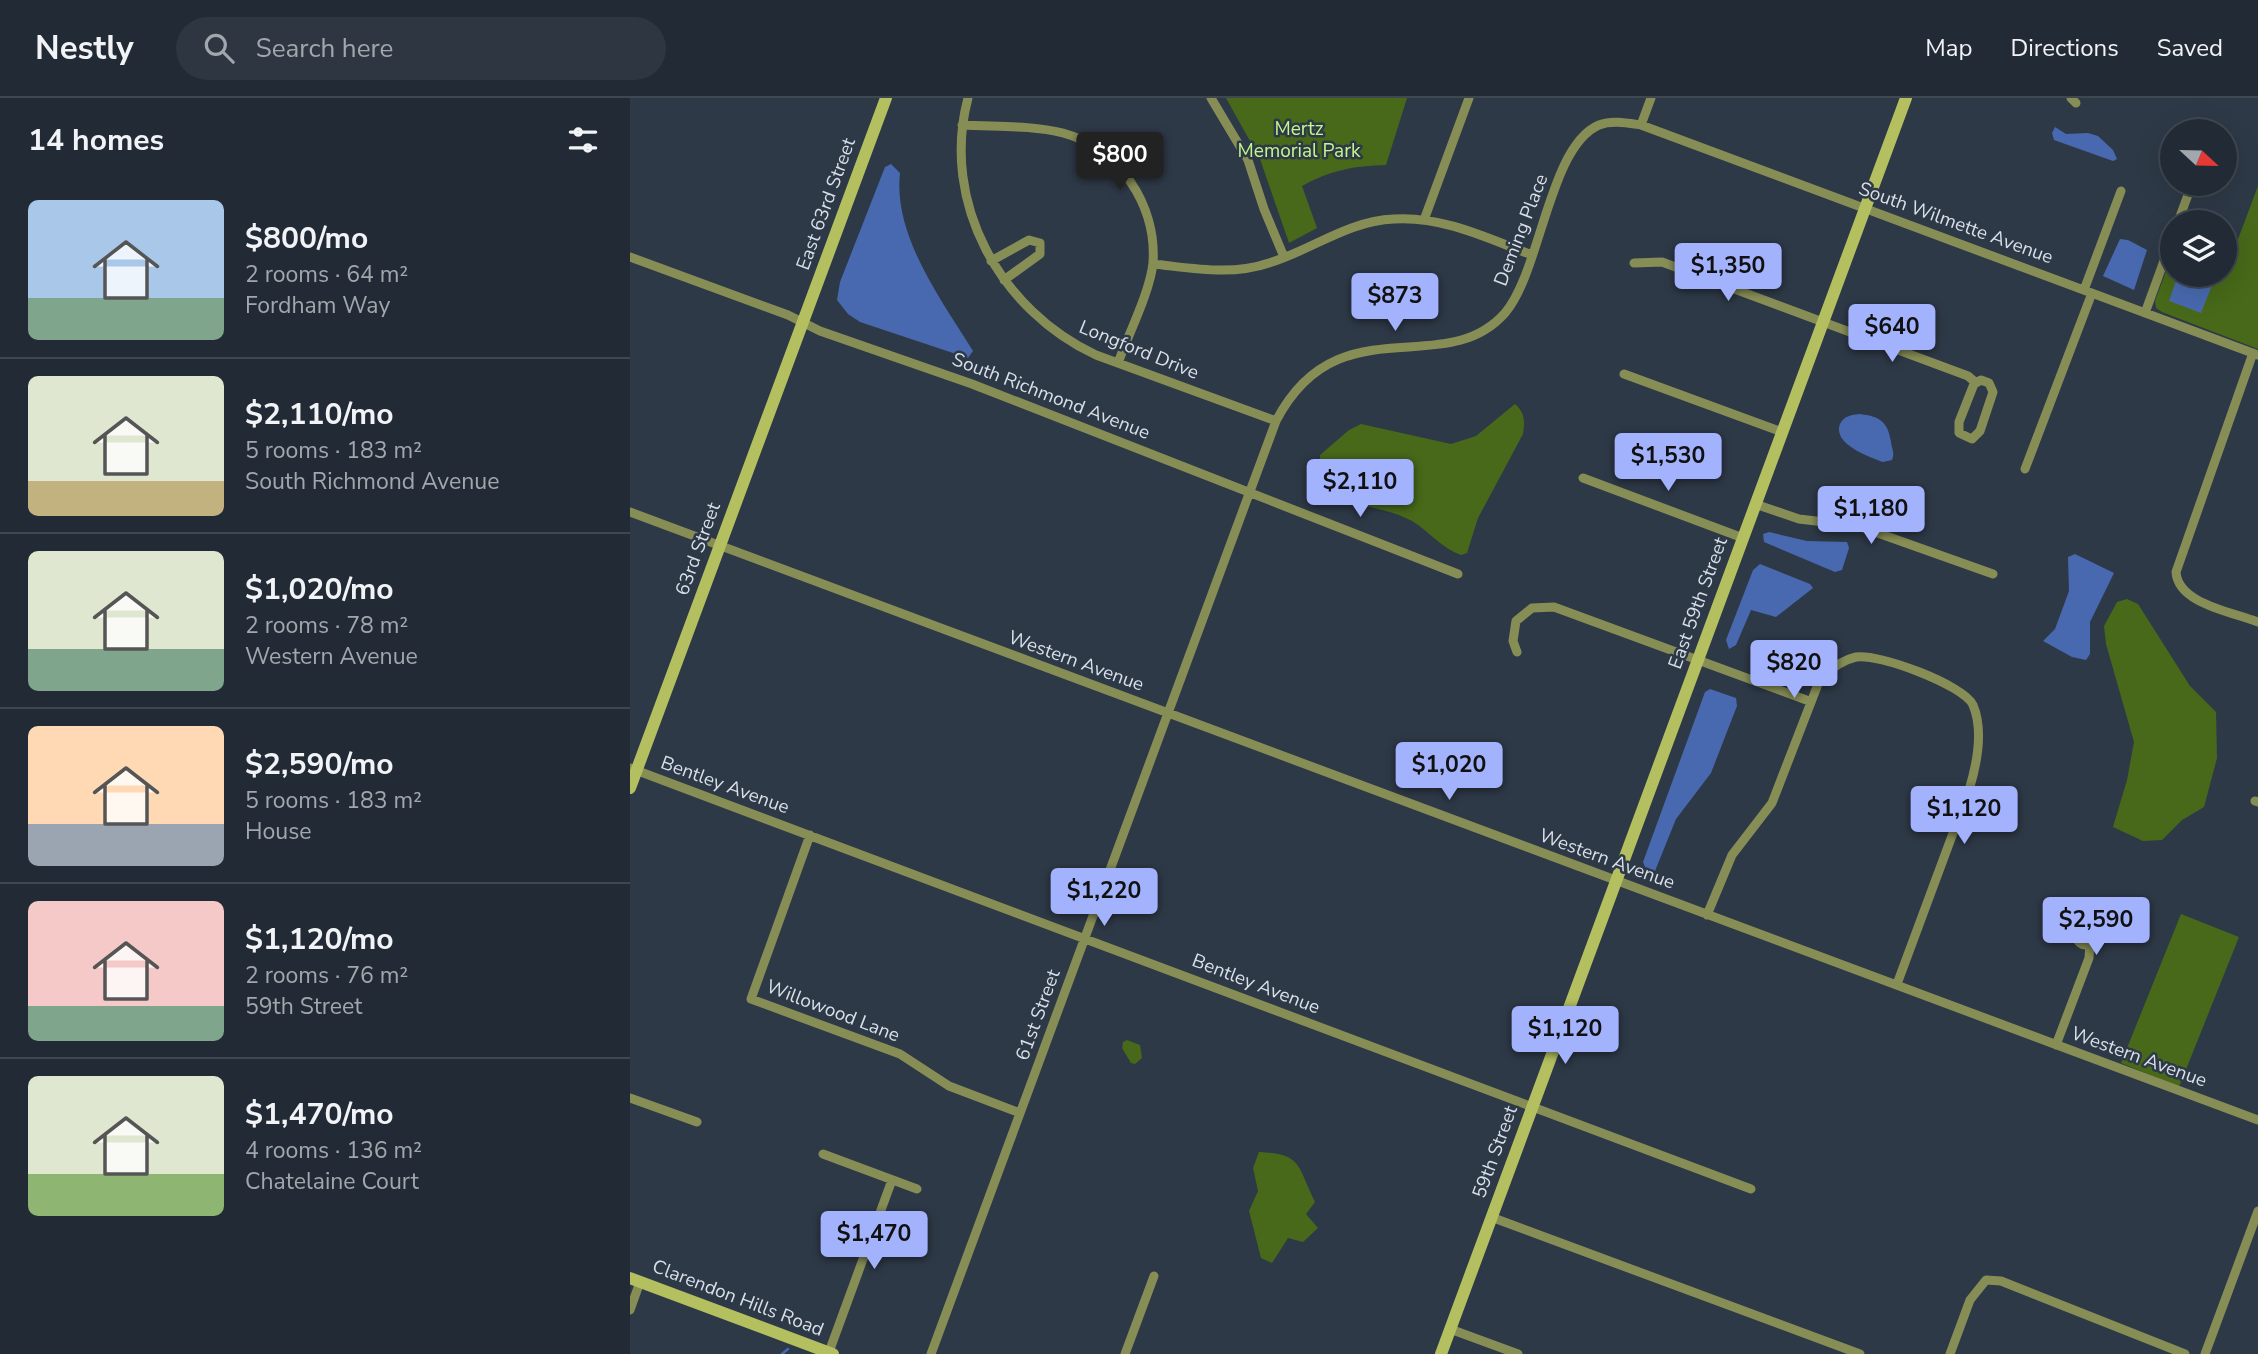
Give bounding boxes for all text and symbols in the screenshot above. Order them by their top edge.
search box [176,17,666,80]
text: Nestly [35,26,134,71]
icon: search [200,29,238,67]
text: Search here [256,31,393,66]
text: Map [1925,32,1972,64]
text: Directions [2010,32,2119,64]
text: Saved [2157,32,2223,64]
park label: Mertz Memorial Park [1238,116,1361,164]
north arrow [2160,119,2236,196]
map controls [2160,119,2237,287]
text: 14 homes [28,120,164,161]
icon: filters [564,121,602,159]
pin: $800 [1079,132,1161,192]
street label: East 63rd Street [790,134,862,274]
text: $800 [1092,139,1148,170]
street label: Deming Place [1488,170,1554,290]
street label: South Wilmette Avenue [1855,176,2057,270]
button: layers [2160,210,2237,287]
text: $800/mo [245,218,368,259]
icon: home [84,228,168,312]
pin: $1,350 [1671,244,1785,303]
text: $1,350 [1691,250,1765,281]
text: 2 rooms · 64 m² [245,259,408,290]
pin: $873 [1354,274,1436,333]
text: $873 [1367,280,1423,311]
text: Fordham Way [245,290,390,321]
pin: $640 [1851,304,1933,364]
text: $640 [1864,311,1920,342]
street label: Longford Drive [1075,314,1203,386]
street label: South Richmond Avenue [948,346,1154,446]
text: $2,110/mo [245,394,394,435]
icon: home [84,404,168,488]
pin: $1,530 [1611,434,1725,493]
text: 5 rooms · 183 m² [245,435,422,466]
text: $1,530 [1631,440,1705,471]
pin: $2,110 [1303,460,1417,519]
text: South Richmond Avenue [245,466,499,497]
text: $2,110 [1323,466,1397,497]
pin: $1,180 [1814,486,1928,546]
text: $1,180 [1834,493,1908,524]
street label: 63rd Street [669,499,727,599]
street label: East 59th Street [1662,533,1734,673]
text: $1,020/mo [245,569,394,610]
icon: home [84,579,168,663]
text: 2 rooms · 78 m² [245,610,408,641]
street label: Western Avenue [1004,624,1148,698]
pin: $820 [1753,640,1835,700]
text: Western Avenue [245,641,418,672]
text: $820 [1766,647,1822,678]
pin: $1,020 [1392,742,1506,802]
text: $2,590/mo [245,744,394,785]
text: $1,020 [1412,749,1486,780]
street label: Bentley Avenue [657,750,793,820]
icon: home [84,754,168,838]
text: 5 rooms · 183 m² [245,785,422,816]
pin: $1,120 [1907,786,2021,846]
text: $1,120 [1927,793,2001,824]
text: House [245,816,312,847]
street label: Western Avenue [1535,822,1679,896]
pin: $1,220 [1047,868,1161,928]
text: $1,220 [1067,875,1141,906]
pin: $2,590 [2039,898,2153,957]
text: $2,590 [2059,904,2133,935]
text: $1,120/mo [245,919,394,960]
icon: home [84,929,168,1013]
street label: Bentley Avenue [1188,948,1324,1020]
text: 2 rooms · 76 m² [245,960,408,991]
street label: 61st Street [1010,965,1067,1064]
street label: Willowood Lane [762,974,904,1048]
text: 59th Street [245,991,362,1022]
pin: $1,120 [1508,1006,1622,1066]
text: $1,120 [1528,1013,1602,1044]
street label: Western Avenue [2067,1020,2211,1094]
text: $1,470/mo [245,1094,394,1135]
street label: 59th Street [1466,1102,1524,1202]
icon: home [84,1104,168,1188]
text: 4 rooms · 136 m² [245,1135,422,1166]
text: Chatelaine Court [245,1166,419,1197]
pin: $1,470 [817,1212,931,1271]
text: $1,470 [837,1218,911,1249]
street label: Clarendon Hills Road [649,1253,827,1343]

